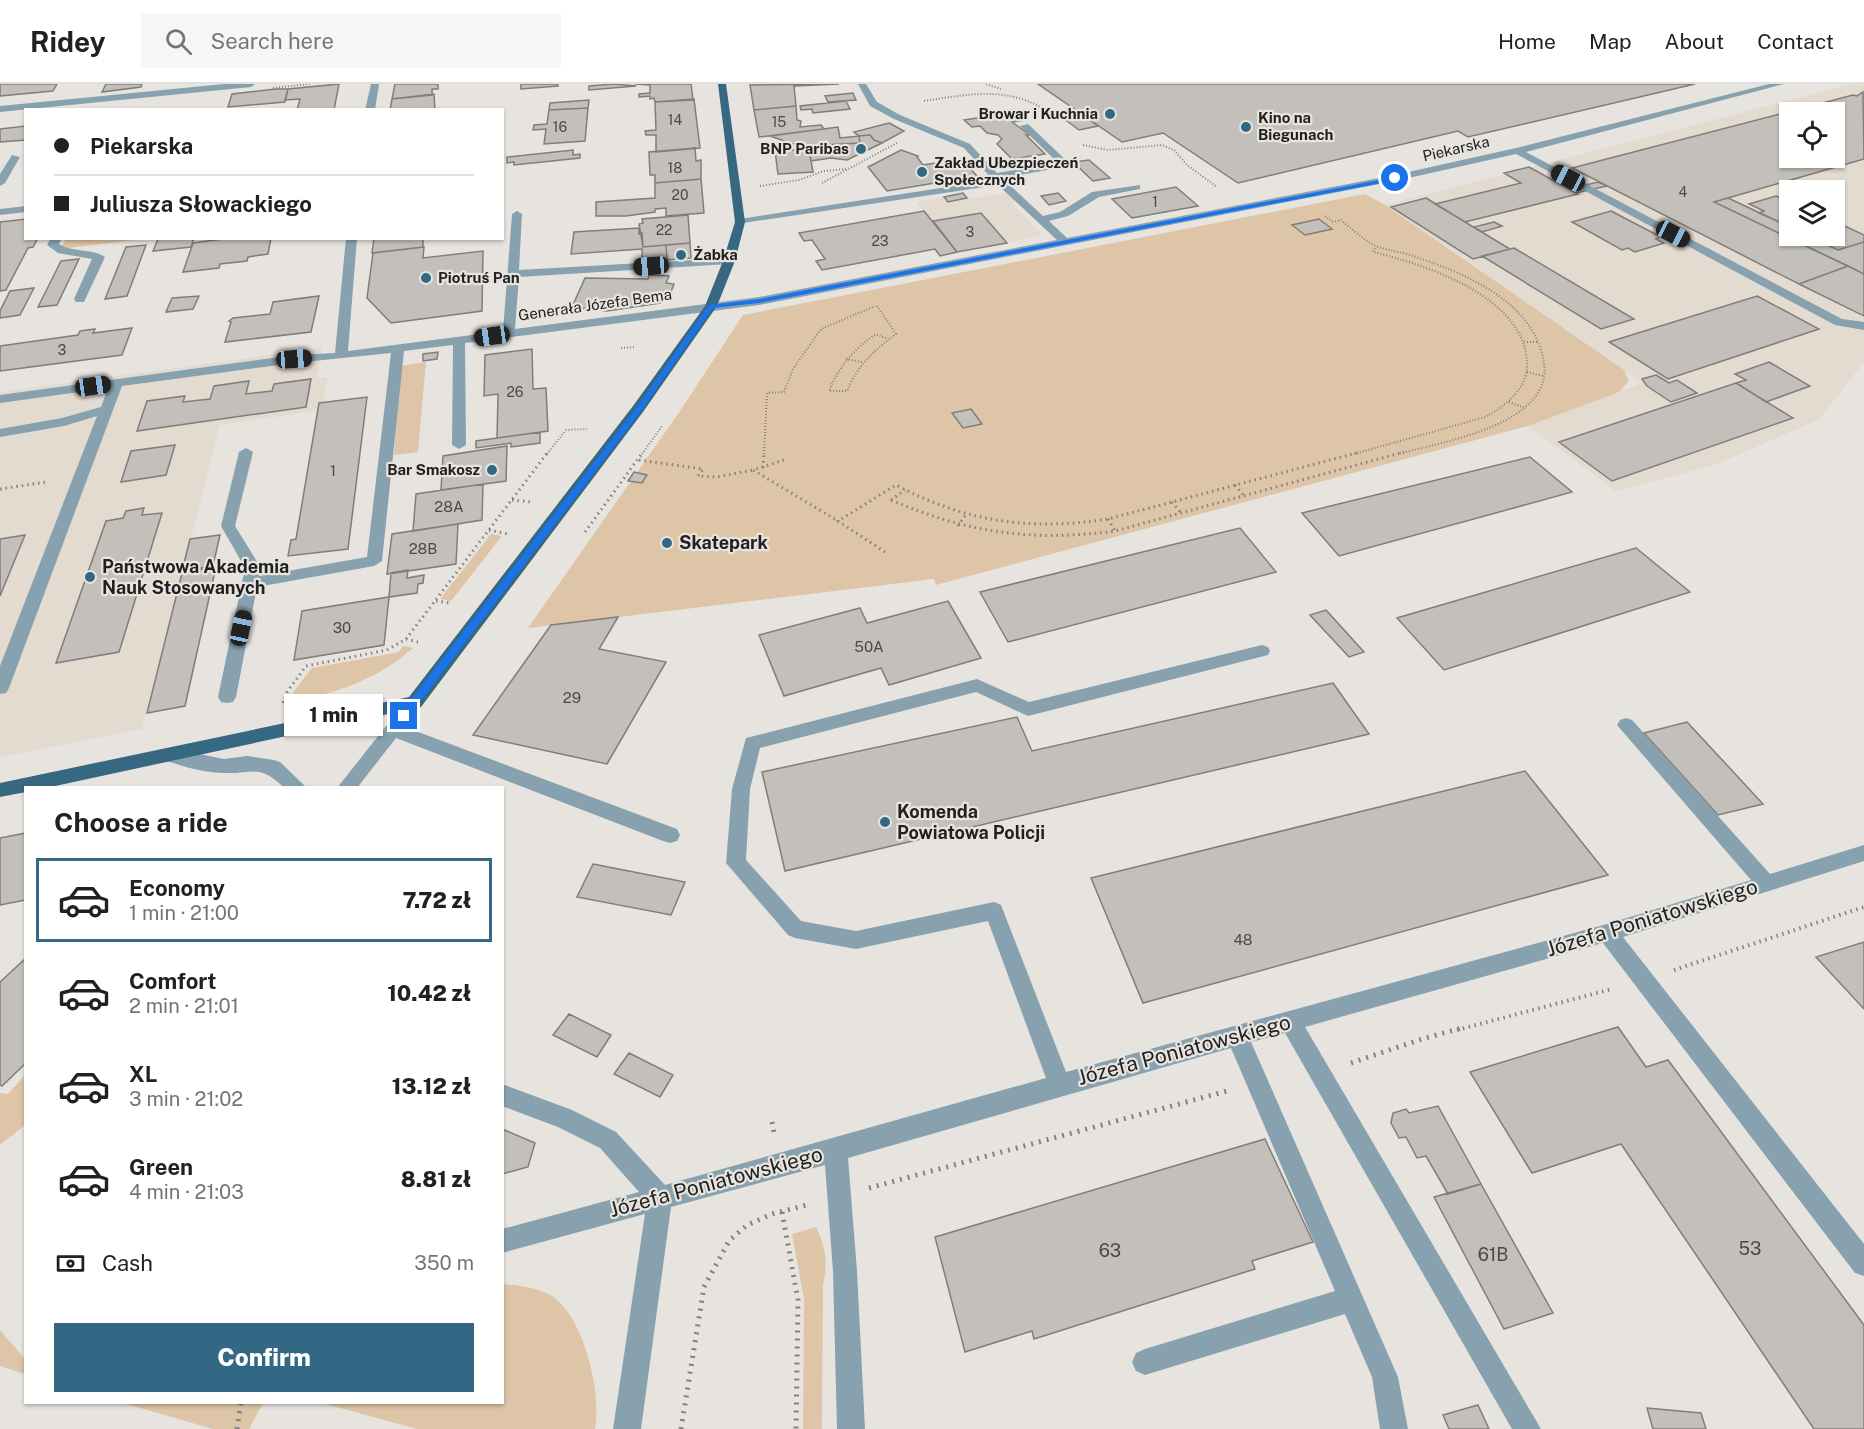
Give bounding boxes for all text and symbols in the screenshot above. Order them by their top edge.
search box [141,14,561,68]
text: Ridey [30,25,105,58]
icon: search [162,25,195,58]
text: Search here [210,28,334,54]
text: Home [1498,29,1556,54]
text: Map [1589,29,1632,54]
text: About [1665,29,1724,54]
text: Contact [1757,29,1834,54]
map controls [1779,102,1845,246]
button: locate [1779,102,1845,168]
place label: Browar i Kuchnia [979,105,1098,122]
marker: Browar i Kuchnia [1103,107,1117,121]
place label: Kino na Biegunach [1258,109,1334,143]
house number: 14 [668,112,682,128]
house number: 15 [772,114,786,130]
house number: 16 [553,119,567,135]
marker: Kino na Biegunach [1239,120,1253,134]
text: Piekarska [90,133,193,159]
street label: Piekarska [1421,133,1491,164]
place label: BNP Paribas [760,140,849,157]
marker: BNP Paribas [854,142,868,156]
place label: Zakład Ubezpieczeń Społecznych [934,154,1078,188]
house number: 18 [668,160,682,176]
car [1548,162,1588,194]
route start [1381,164,1408,191]
marker: Zakład Ubezpieczeń Społecznych [915,165,929,179]
button: layers [1779,180,1845,246]
house number: 4 [1679,184,1688,200]
house number: 20 [672,187,688,203]
text: Juliusza Słowackiego [90,191,312,217]
house number: 1 [1152,194,1158,210]
car [1653,218,1693,250]
house number: 22 [656,222,672,238]
house number: 3 [966,224,975,240]
house number: 23 [871,233,889,249]
place label: Żabka [693,246,738,263]
marker: Żabka [674,248,688,262]
car [632,256,670,276]
place label: Piotruś Pan [438,269,520,286]
marker: Piotruś Pan [419,271,433,285]
street label: Generała Józefa Bema [517,285,673,324]
car [473,325,511,347]
house number: 3 [58,342,67,358]
car [275,349,313,369]
car [74,375,112,397]
house number: 26 [506,384,524,400]
place label: Bar Smakosz [387,461,480,478]
house number: 1 [330,463,336,479]
marker: Bar Smakosz [485,463,499,477]
house number: 28A [434,498,464,515]
place label: Skatepark [679,532,769,553]
marker: Skatepark [660,536,674,550]
house number: 28B [409,540,437,557]
place label: Państwowa Akademia Nauk Stosowanych [102,556,289,598]
marker: Państwowa Akademia Nauk Stosowanych [83,570,97,584]
car [228,609,254,647]
house number: 30 [333,619,351,636]
house number: 50A [854,638,884,655]
house number: 29 [563,689,581,706]
callout: 1 min [284,695,383,737]
route end [390,702,417,729]
text: 1 min [309,703,358,727]
place label: Komenda Powiatowa Policji [897,801,1045,843]
text: Choose a ride [54,806,228,838]
marker: Komenda Powiatowa Policji [878,815,892,829]
icon: car [57,873,111,927]
street label: Józefa Poniatowskiego [1543,873,1761,962]
text: Economy [129,875,225,901]
text: 7.72 zł [402,887,471,913]
text: 1 min · 21:00 [129,901,239,925]
house number: 48 [1233,931,1253,948]
icon: car [57,966,111,1020]
text: Comfort [129,968,216,994]
text: 10.42 zł [387,980,471,1006]
text: 2 min · 21:01 [129,994,239,1018]
street label: Józefa Poniatowskiego [1074,1009,1293,1090]
icon: car [57,1059,111,1113]
text: XL [129,1061,157,1087]
text: 13.12 zł [392,1073,471,1099]
text: 3 min · 21:02 [129,1087,243,1111]
street label: Józefa Poniatowskiego [606,1141,825,1222]
icon: car [57,1152,111,1206]
text: Green [129,1154,193,1180]
text: 8.81 zł [401,1166,471,1192]
text: 4 min · 21:03 [129,1180,244,1204]
house number: 53 [1739,1238,1761,1259]
house number: 63 [1099,1240,1121,1261]
house number: 61B [1478,1244,1508,1265]
icon: cash [54,1247,87,1280]
text: Cash [102,1250,153,1276]
text: 350 m [414,1251,474,1275]
button: Confirm [54,1323,474,1392]

